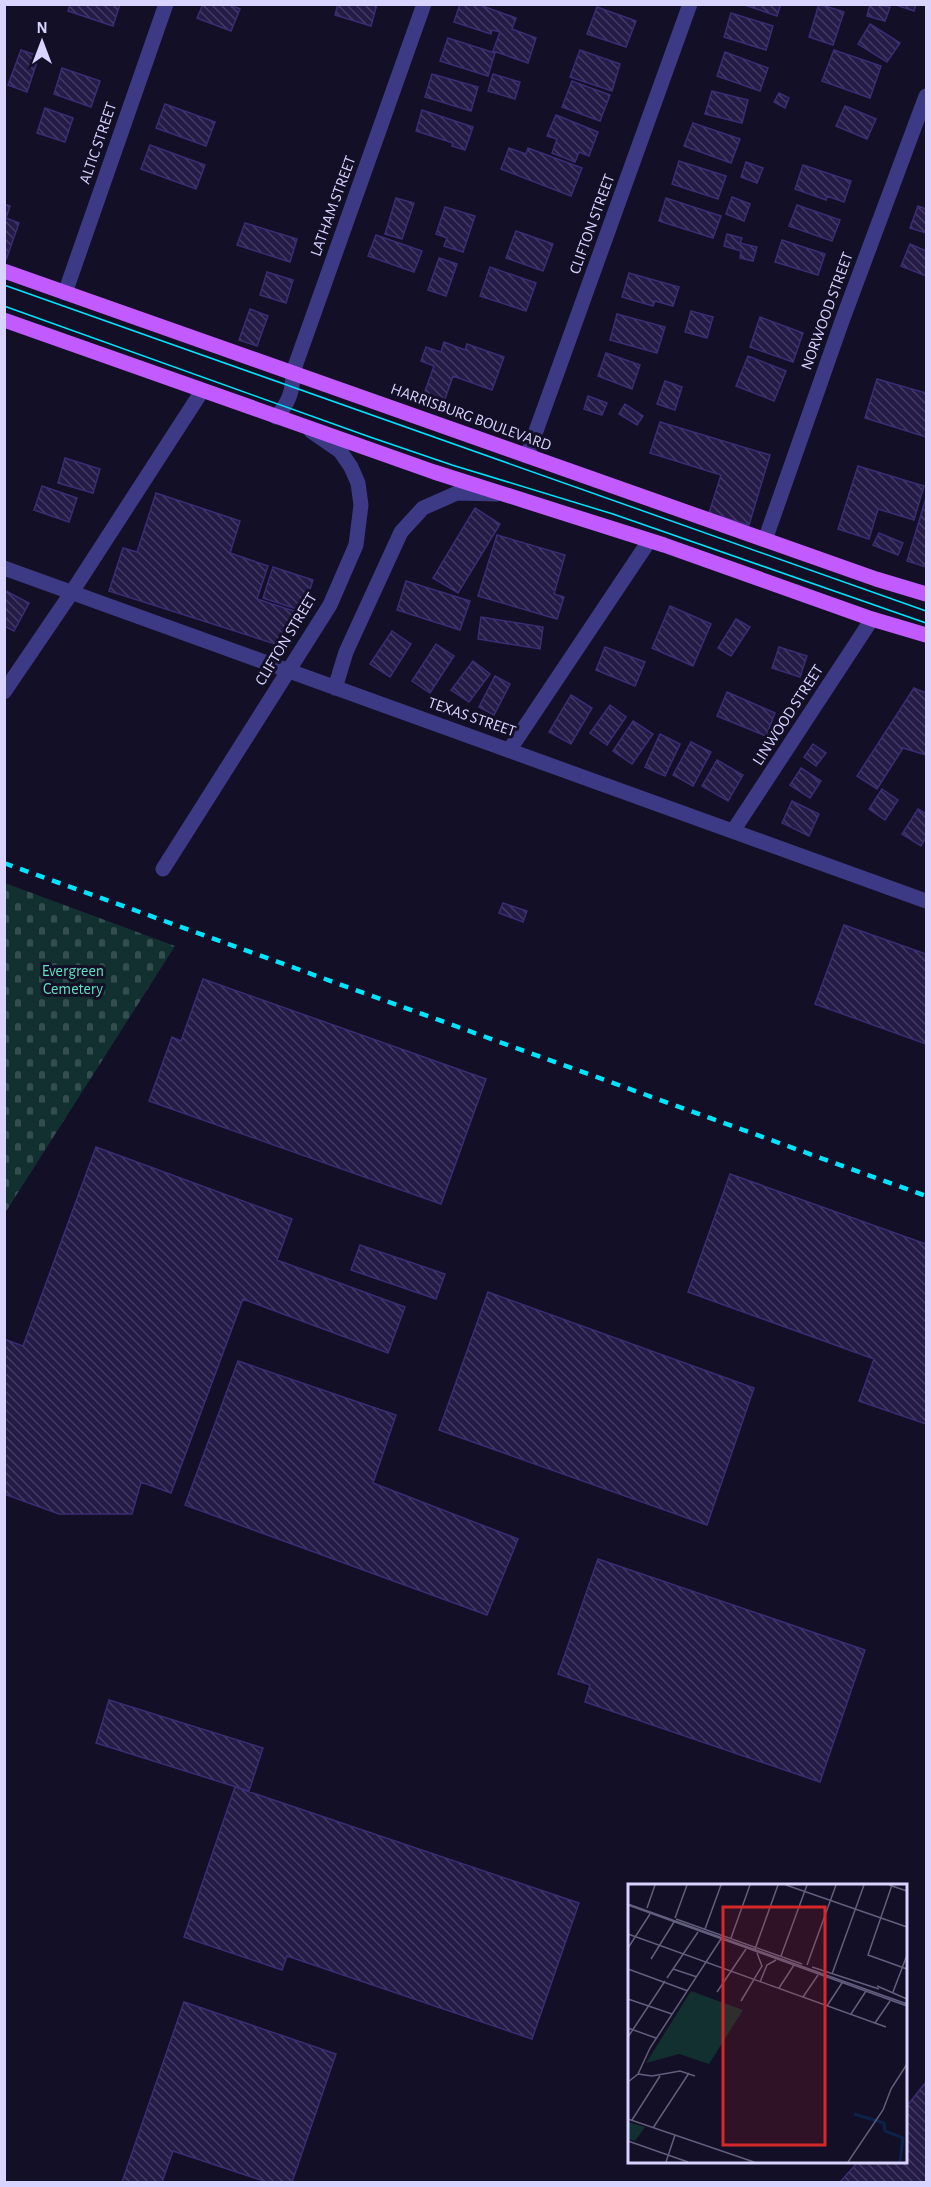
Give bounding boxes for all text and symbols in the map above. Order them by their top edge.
north arrow [12,12,72,72]
text: N [36,20,48,36]
street label: ALTIC STREET [77,100,119,186]
street label: LATHAM STREET [307,154,359,258]
street label: CLIFTON STREET [567,172,617,276]
street label: NORWOOD STREET [798,250,856,372]
street label: HARRISBURG BOULEVARD [389,380,553,454]
street label: CLIFTON STREET [252,590,320,688]
street label: LINWOOD STREET [750,662,826,768]
street label: TEXAS STREET [426,694,518,740]
park label: Evergreen Cemetery [42,963,104,998]
inset map [628,1884,907,2163]

